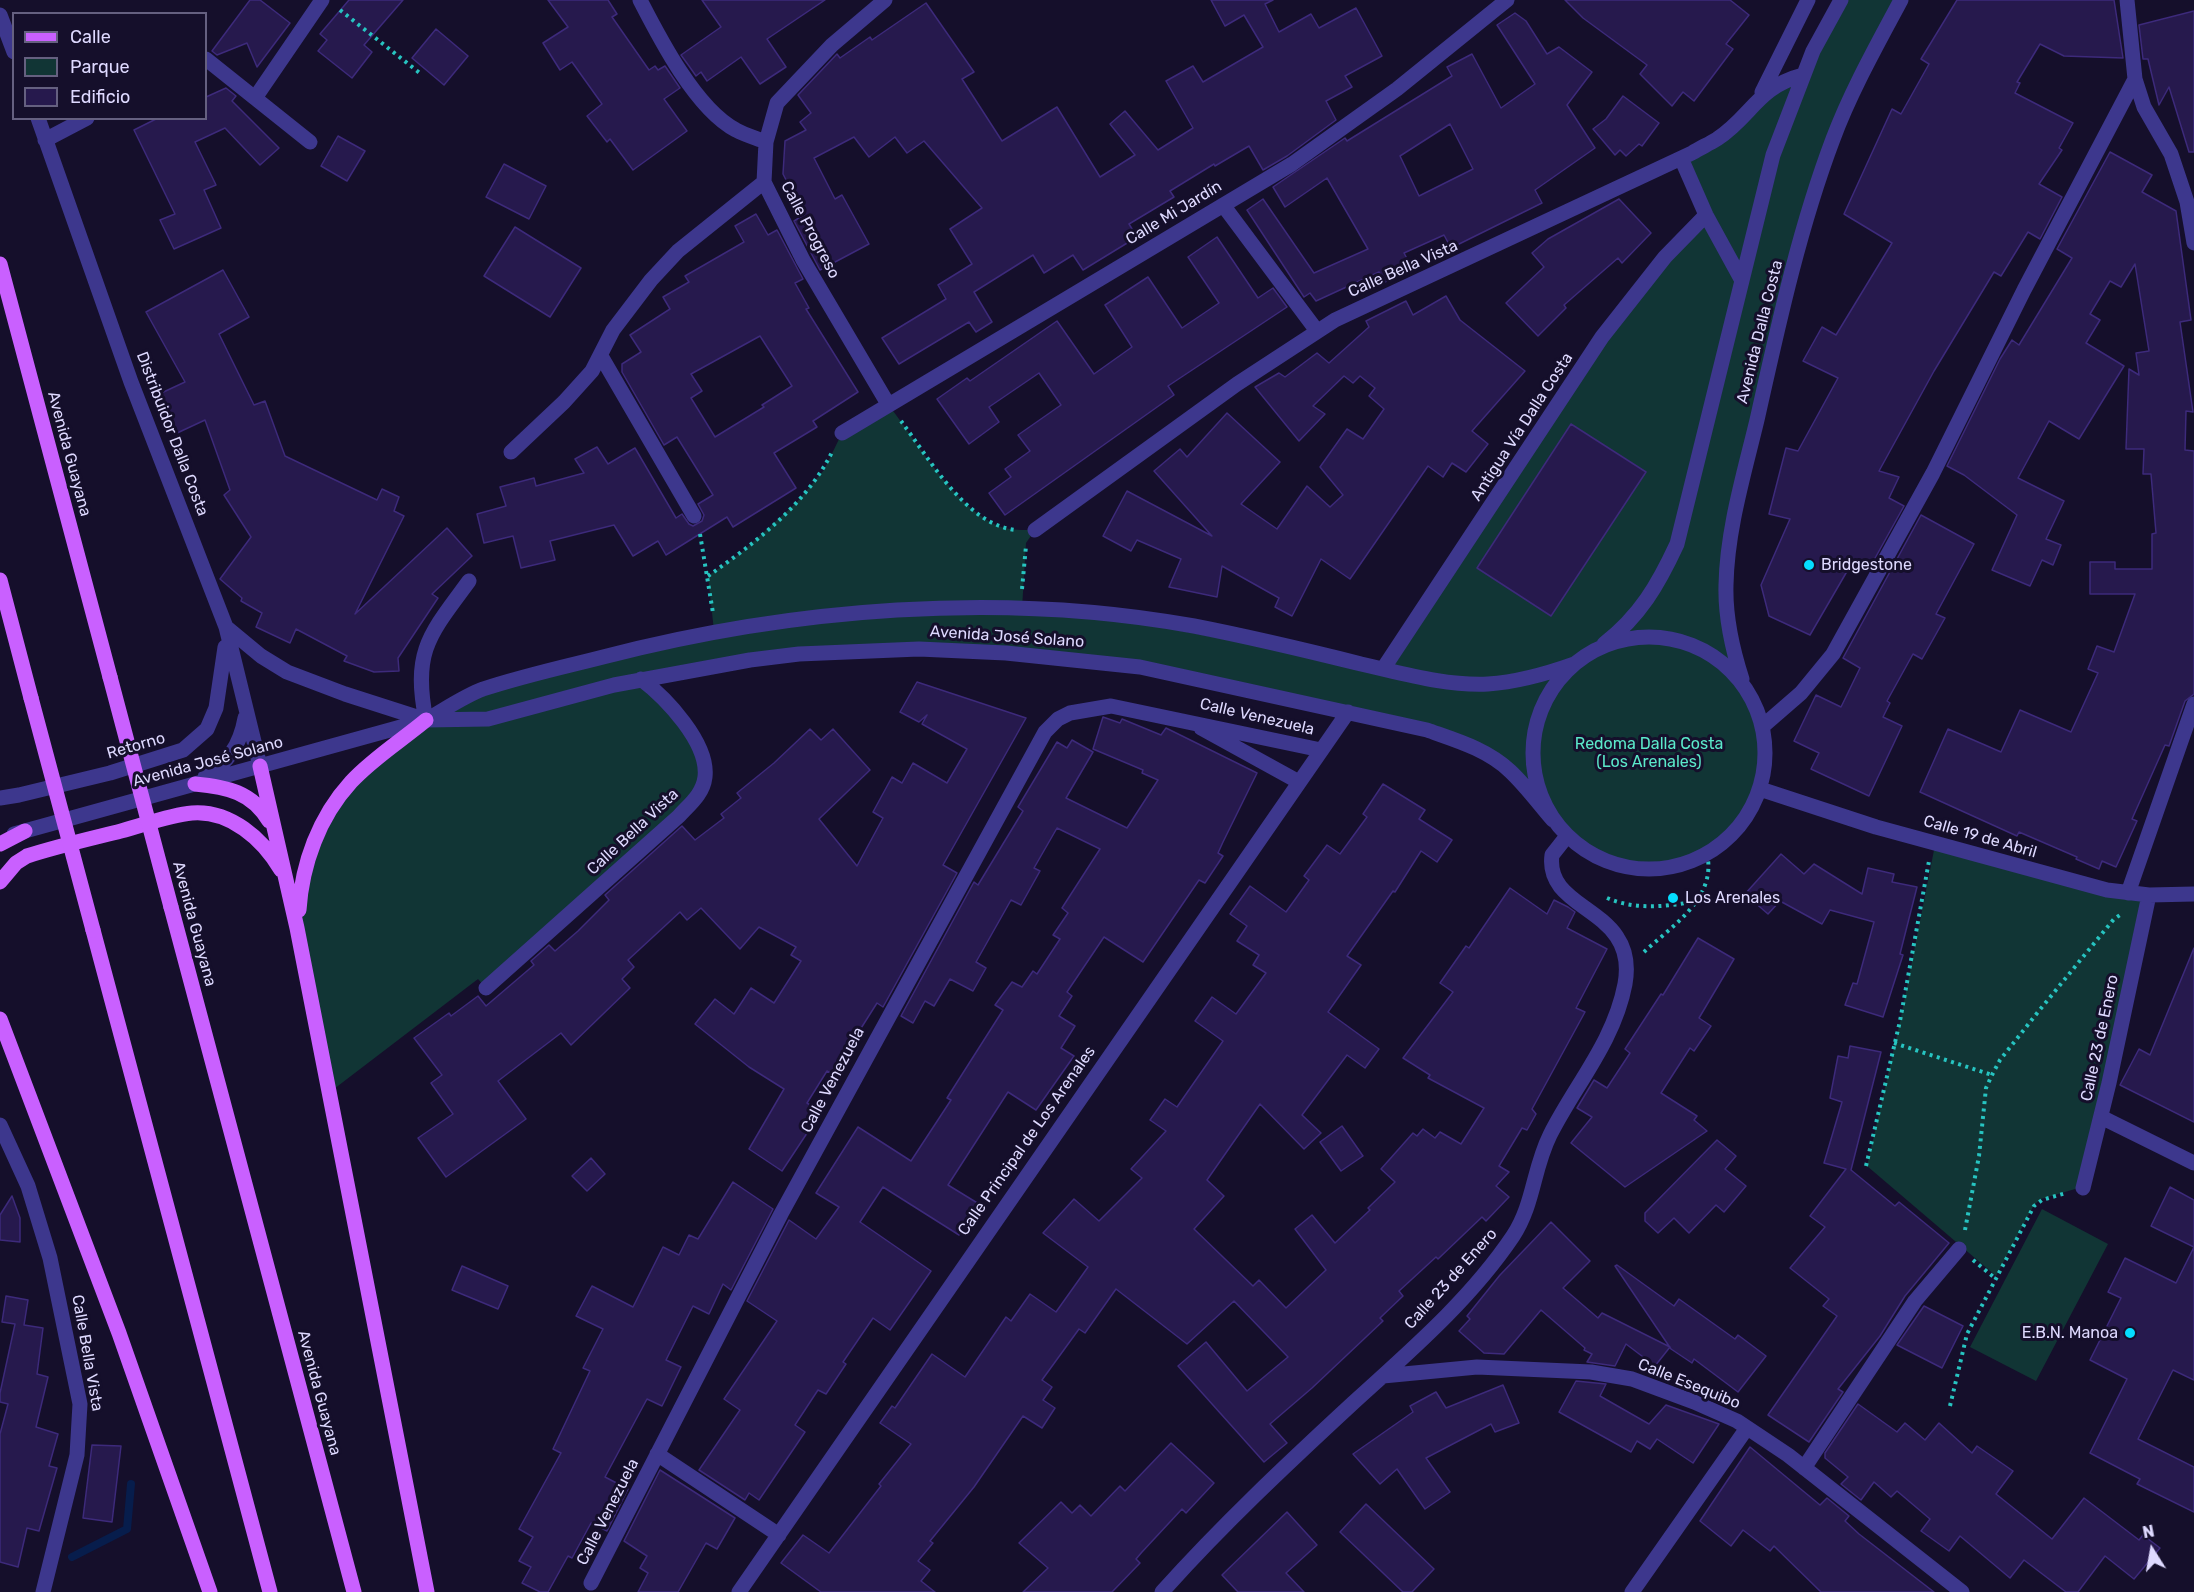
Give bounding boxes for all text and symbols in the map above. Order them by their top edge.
legend [12,12,207,120]
text: Calle [70,26,111,48]
text: Parque [70,56,130,78]
text: Edificio [70,86,130,108]
street label: Calle Mi Jardín [1123,177,1225,249]
street label: Calle Progreso [776,178,844,282]
street label: Calle Bella Vista [1345,236,1461,302]
street label: Avenida Dalla Costa [1733,258,1787,406]
street label: Distribuidor Dalla Costa [132,349,212,519]
street label: Antigua Vía Dalla Costa [1467,349,1577,505]
street label: Avenida Guayana [43,389,95,519]
place label: Bridgestone [1821,555,1912,575]
marker: Bridgestone [1802,558,1816,572]
street label: Avenida José Solano [929,622,1085,652]
street label: Calle Venezuela [1198,695,1316,739]
street label: Retorno [105,729,167,763]
street label: Avenida José Solano [131,733,285,791]
park label: Redoma Dalla Costa (Los Arenales) [1575,734,1723,772]
street label: Calle Bella Vista [583,785,683,879]
street label: Calle 19 de Abril [1921,812,2039,862]
street label: Avenida Guayana [168,859,220,989]
place label: Los Arenales [1685,888,1780,908]
marker: Los Arenales [1666,891,1680,905]
street label: Calle 23 de Enero [2077,973,2123,1103]
street label: Calle Venezuela [797,1024,869,1136]
street label: Calle Principal de Los Arenales [954,1043,1100,1239]
street label: Calle 23 de Enero [1401,1225,1501,1333]
street label: Calle Bella Vista [67,1293,107,1413]
place label: E.B.N. Manoa [2022,1323,2118,1343]
marker: E.B.N. Manoa [2123,1326,2137,1340]
street label: Avenida Guayana [293,1328,345,1458]
street label: Calle Esequibo [1635,1355,1743,1413]
street label: Calle Venezuela [573,1456,643,1568]
north arrow [2122,1520,2182,1580]
text: N [2141,1521,2156,1542]

